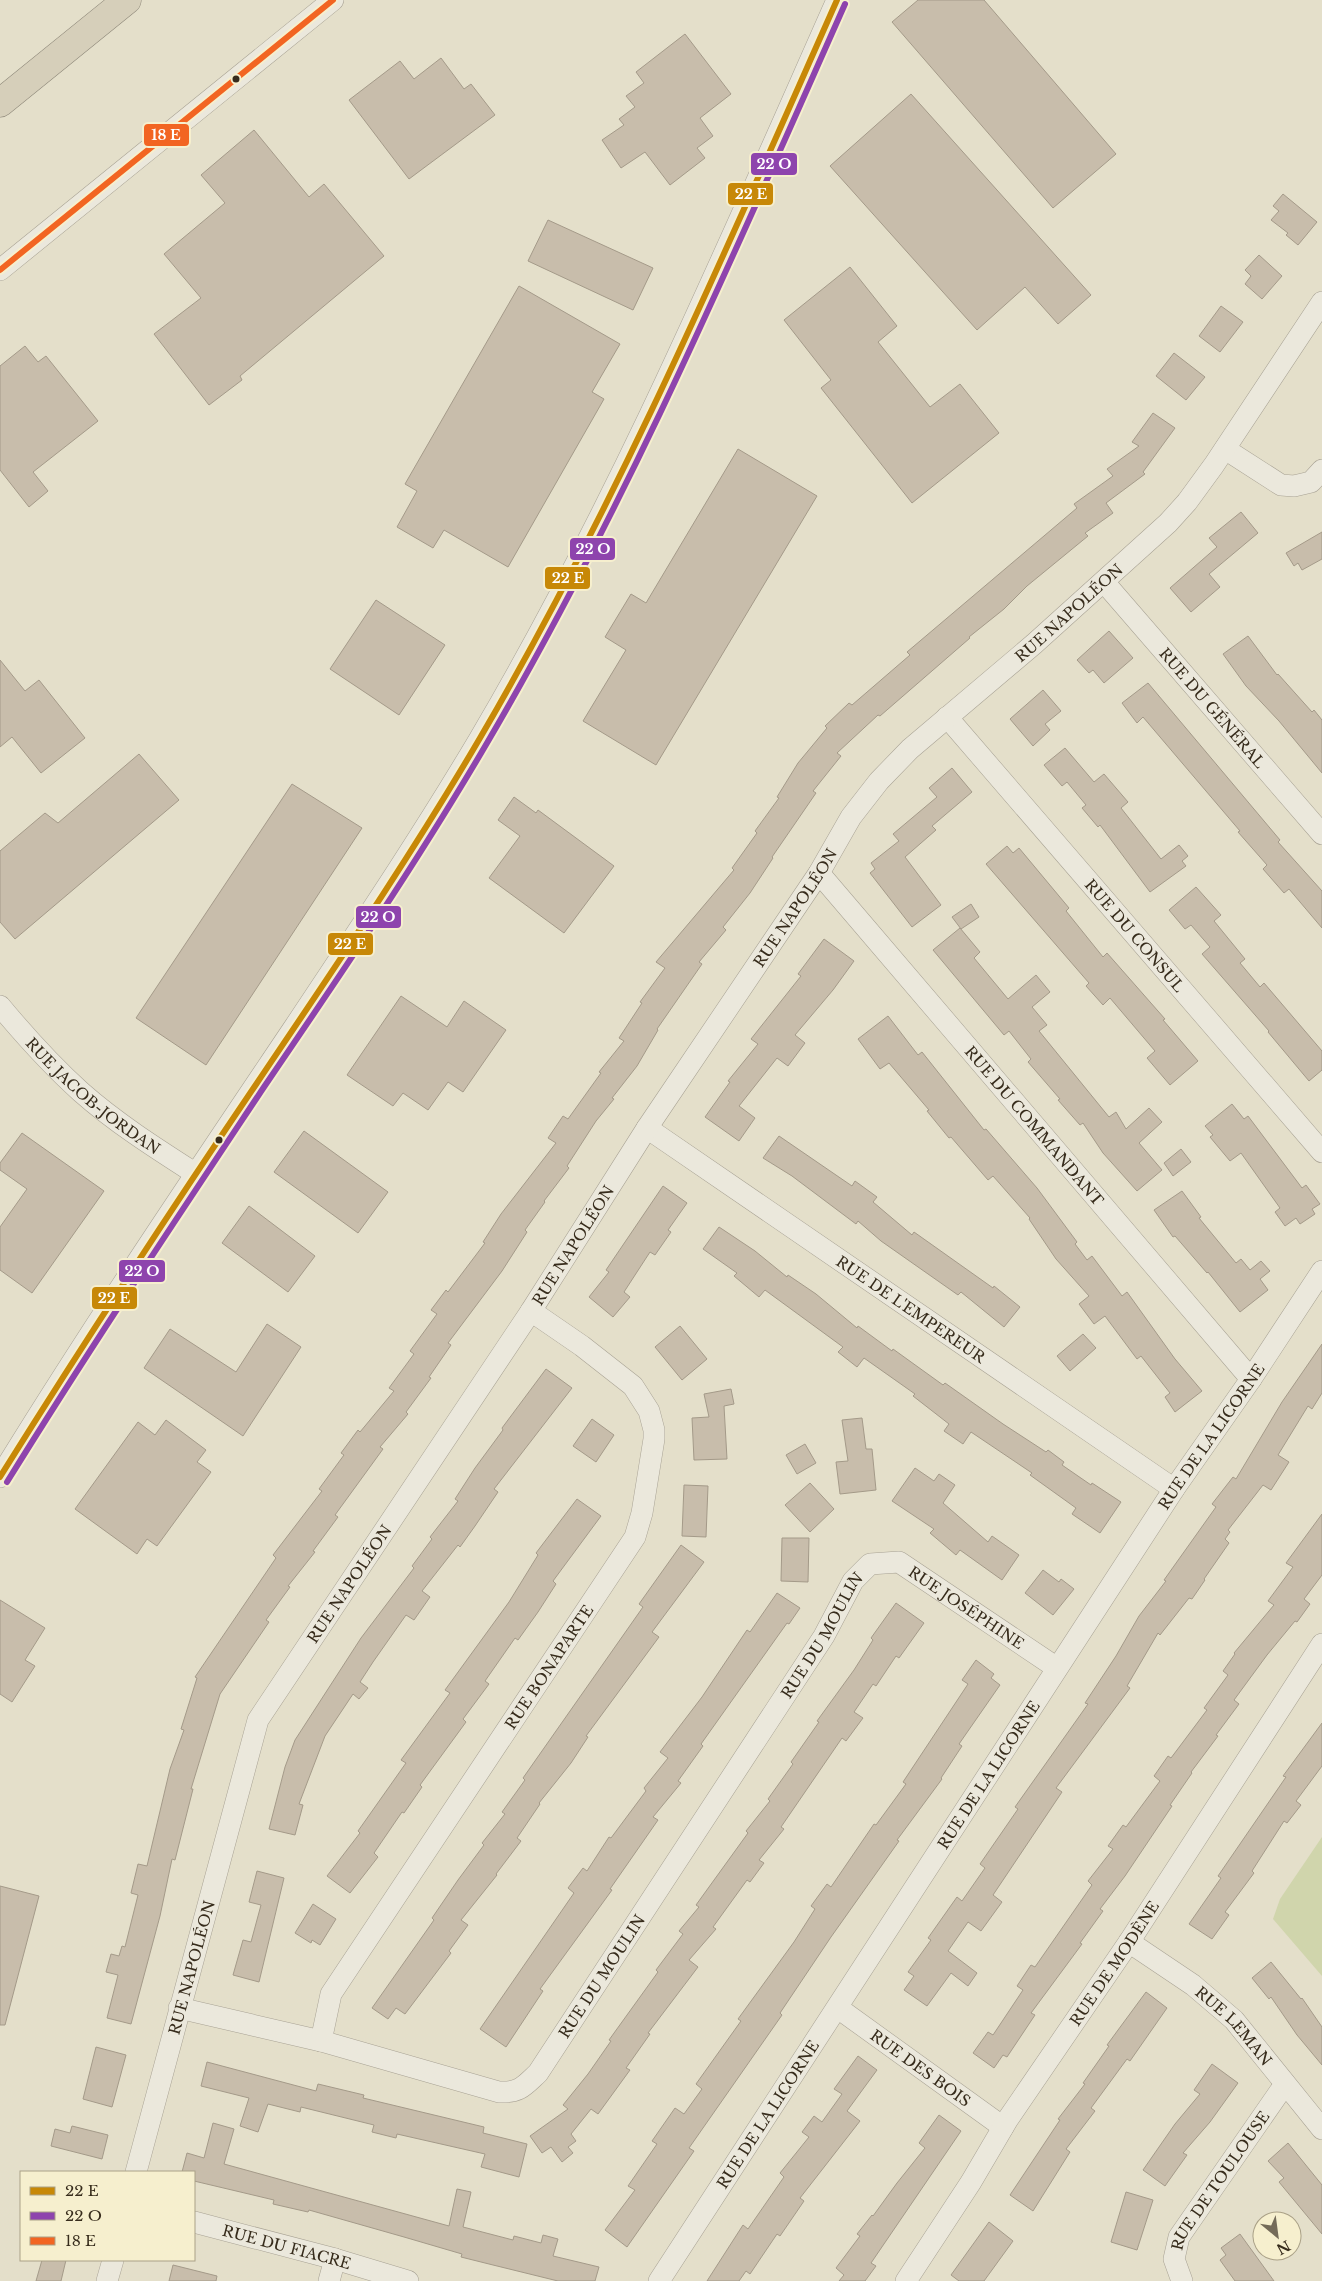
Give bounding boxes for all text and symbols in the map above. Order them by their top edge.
unlabelled marker [231,74,241,84]
line badge: 18 E [143,123,190,147]
text: 18 E [151,126,181,144]
line badge: 22 O [750,152,798,176]
text: 22 O [756,155,792,173]
line badge: 22 E [727,182,774,206]
text: 22 E [735,185,768,203]
line badge: 22 O [569,537,616,561]
text: 22 O [575,540,611,558]
street label: RUE NAPOLÉON [1011,559,1126,666]
line badge: 22 E [544,566,591,590]
text: 22 E [552,569,585,587]
street label: RUE DU GÉNÉRAL [1155,644,1270,772]
street label: RUE NAPOLÉON [749,845,841,971]
street label: RUE DU CONSUL [1081,875,1189,996]
line badge: 22 O [355,905,402,929]
text: 22 O [360,908,396,926]
line badge: 22 E [327,932,374,956]
text: 22 E [334,935,367,953]
street label: RUE JACOB-JORDAN [22,1033,164,1158]
street label: RUE DU COMMANDANT [961,1042,1108,1209]
unlabelled marker [214,1135,224,1145]
street label: RUE NAPOLÉON [528,1182,618,1309]
street label: RUE DE L'EMPEREUR [833,1251,990,1367]
line badge: 22 O [118,1259,166,1283]
text: 22 O [124,1262,160,1280]
line badge: 22 E [91,1286,138,1310]
text: 22 E [98,1289,131,1307]
street label: RUE DE LA LICORNE [1154,1360,1268,1513]
street label: RUE NAPOLÉON [303,1521,395,1647]
street label: RUE JOSÉPHINE [905,1562,1028,1653]
street label: RUE DU MOULIN [776,1568,866,1702]
street label: RUE BONAPARTE [500,1601,597,1733]
street label: RUE DE LA LICORNE [933,1697,1044,1852]
street label: RUE DE MODÈNE [1065,1897,1163,2029]
street label: RUE NAPOLÉON [164,1898,218,2037]
street label: RUE DU MOULIN [554,1911,649,2041]
street label: RUE LEMAN [1192,1982,1276,2069]
street label: RUE DES BOIS [867,2025,975,2110]
street label: RUE DE LA LICORNE [712,2036,823,2192]
street label: RUE DE TOULOUSE [1167,2107,1273,2252]
legend [20,2171,195,2261]
text: 22 E [65,2181,99,2200]
text: 22 O [65,2206,102,2225]
north arrow [1252,2211,1302,2261]
street label: RUE DU FIACRE [220,2220,354,2273]
text: 18 E [65,2231,96,2250]
text: N [1273,2236,1293,2258]

